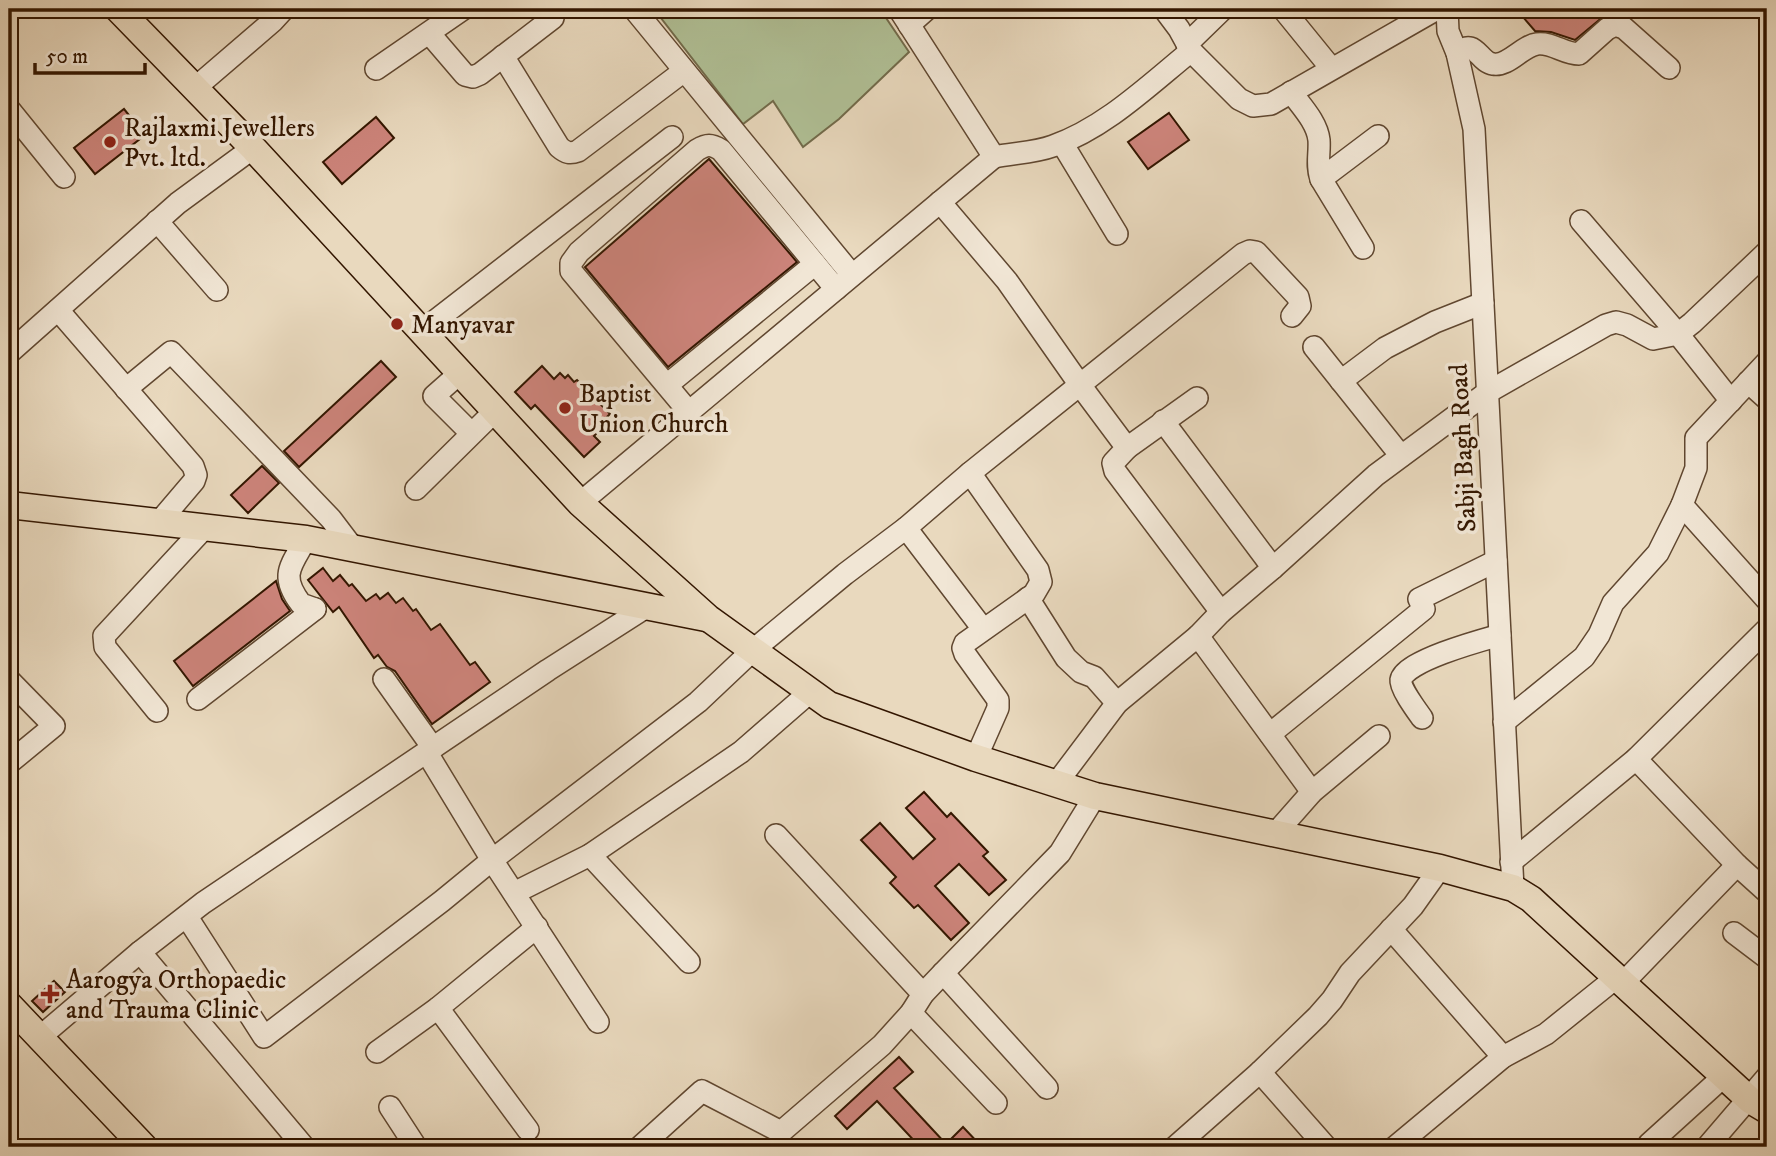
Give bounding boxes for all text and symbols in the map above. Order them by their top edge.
scale bar [35,32,145,76]
text: 50 m [46,44,88,70]
place label: Rajlaxmi Jewellers Pvt. ltd. [124,112,315,175]
marker: Rajlaxmi Jewellers Pvt. ltd. [102,134,118,150]
place label: Manyavar [411,309,515,342]
marker: Manyavar [389,316,405,332]
street label: Sabji Bagh Road [1443,363,1484,533]
place label: Baptist Union Church [579,378,729,441]
marker: Baptist Union Church [557,400,573,416]
place label: Aarogya Orthopaedic and Trauma Clinic [66,964,286,1027]
marker: Aarogya Orthopaedic and Trauma Clinic [40,984,60,1004]

